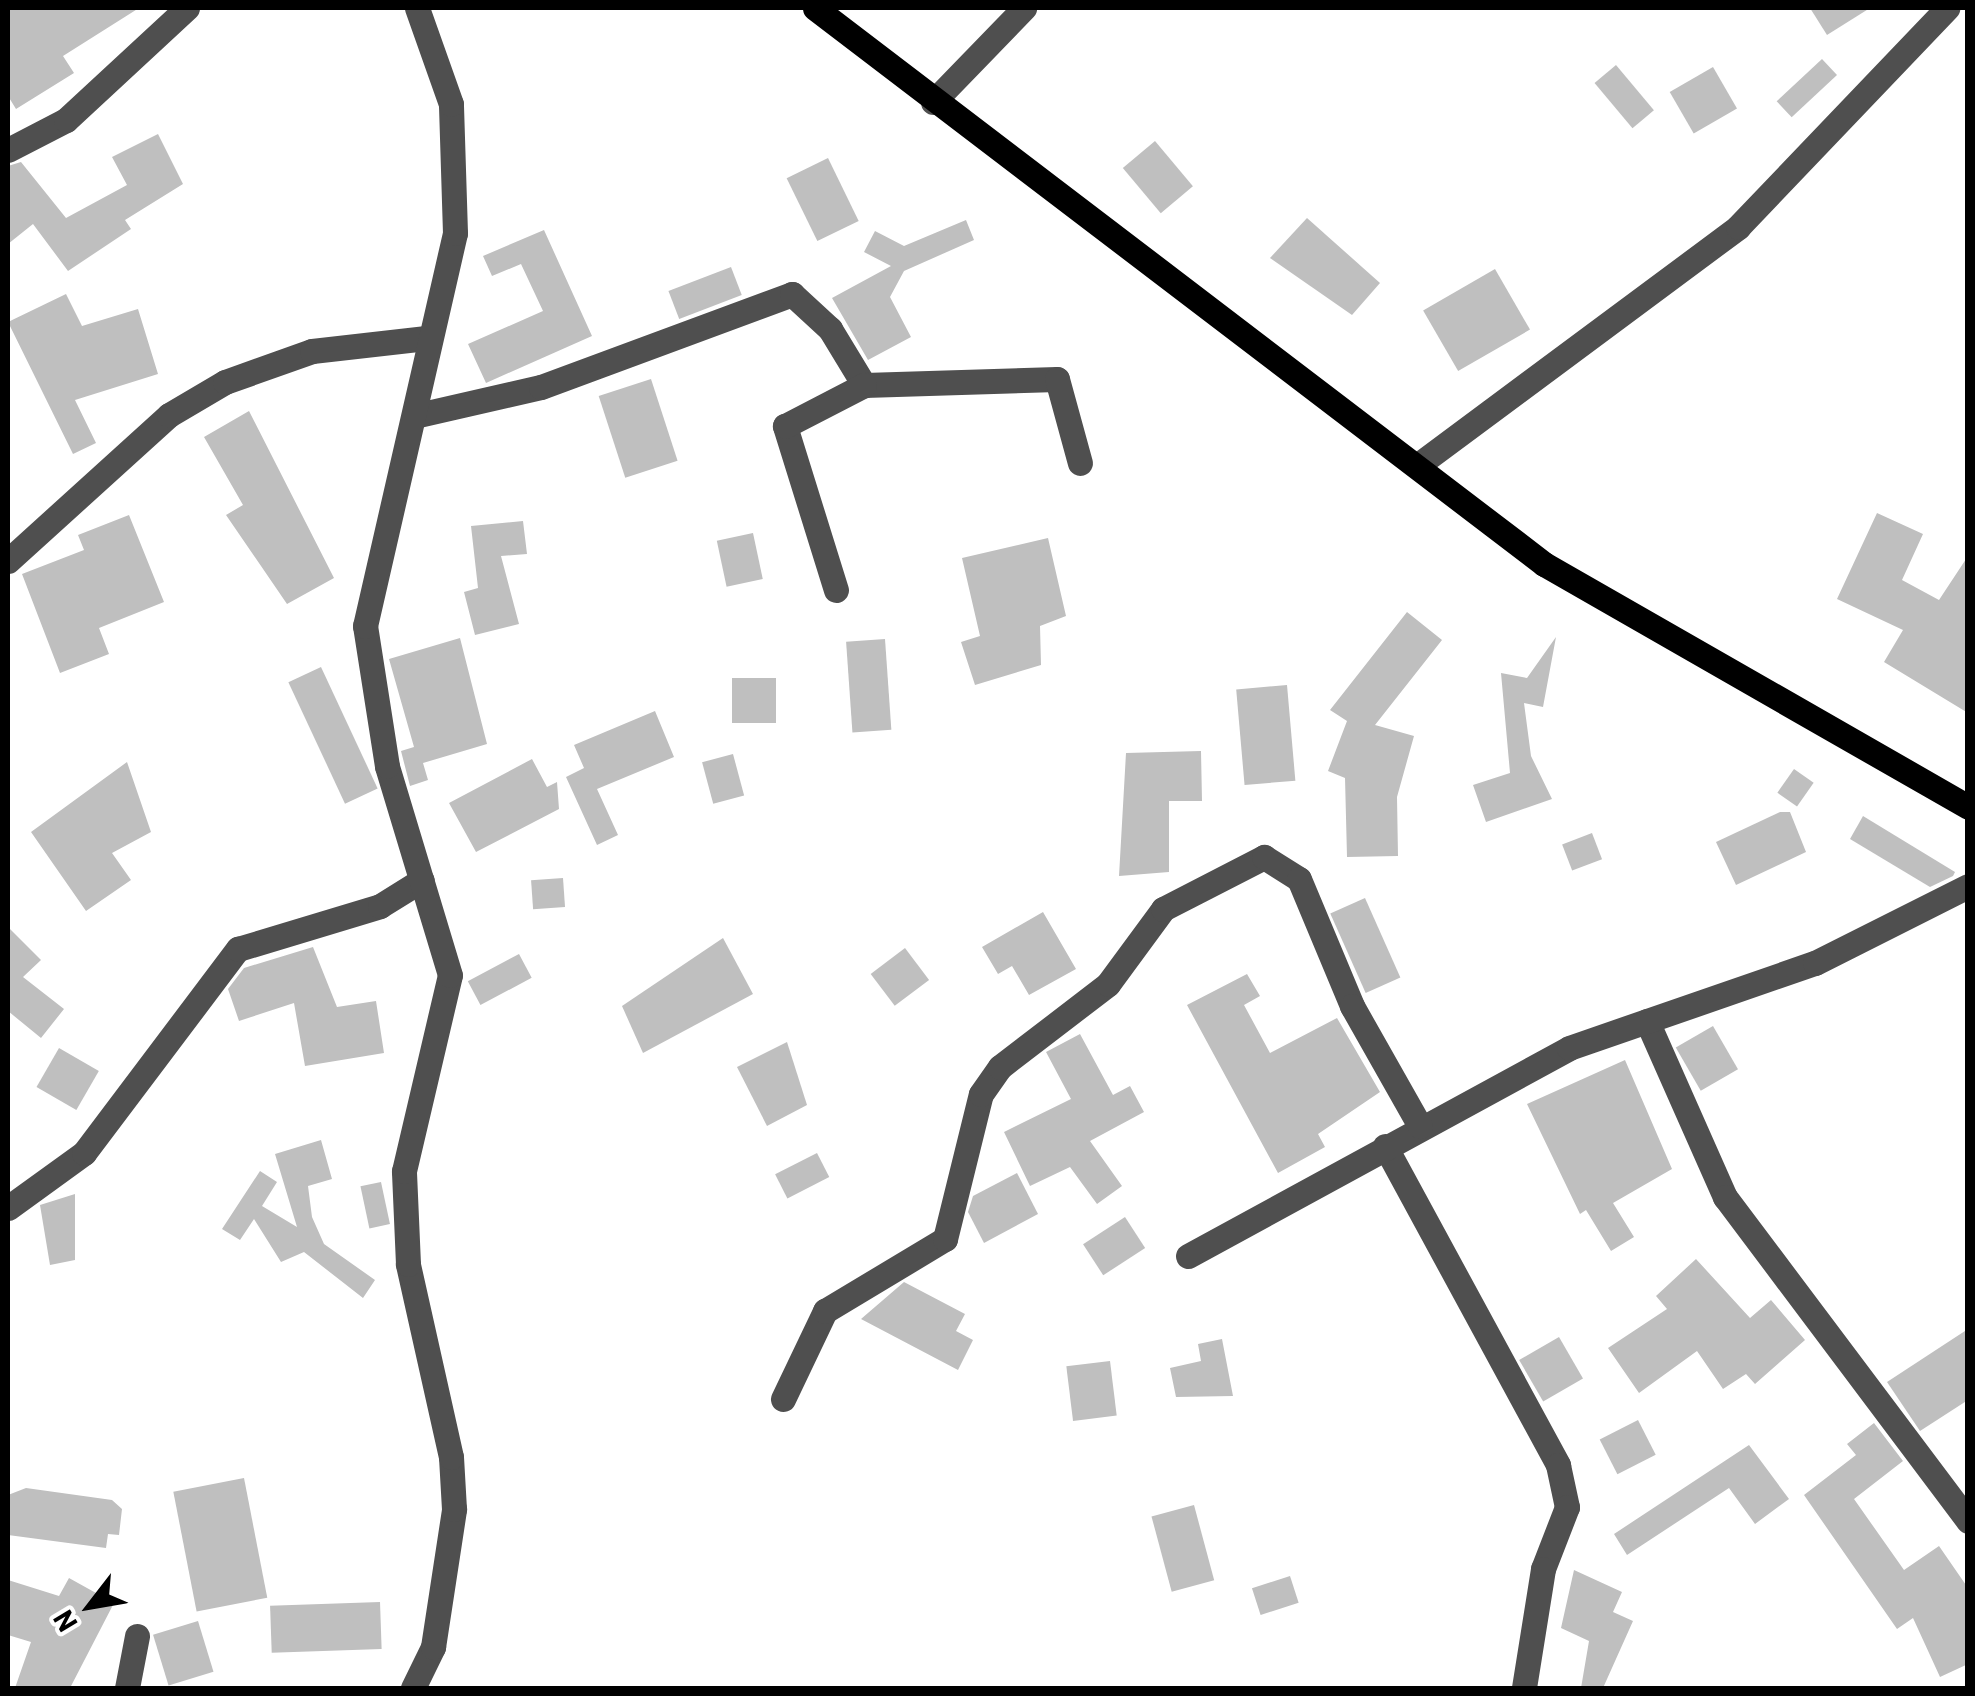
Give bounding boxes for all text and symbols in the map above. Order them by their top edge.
north arrow [40,1556,140,1656]
text: N [45,1605,84,1638]

